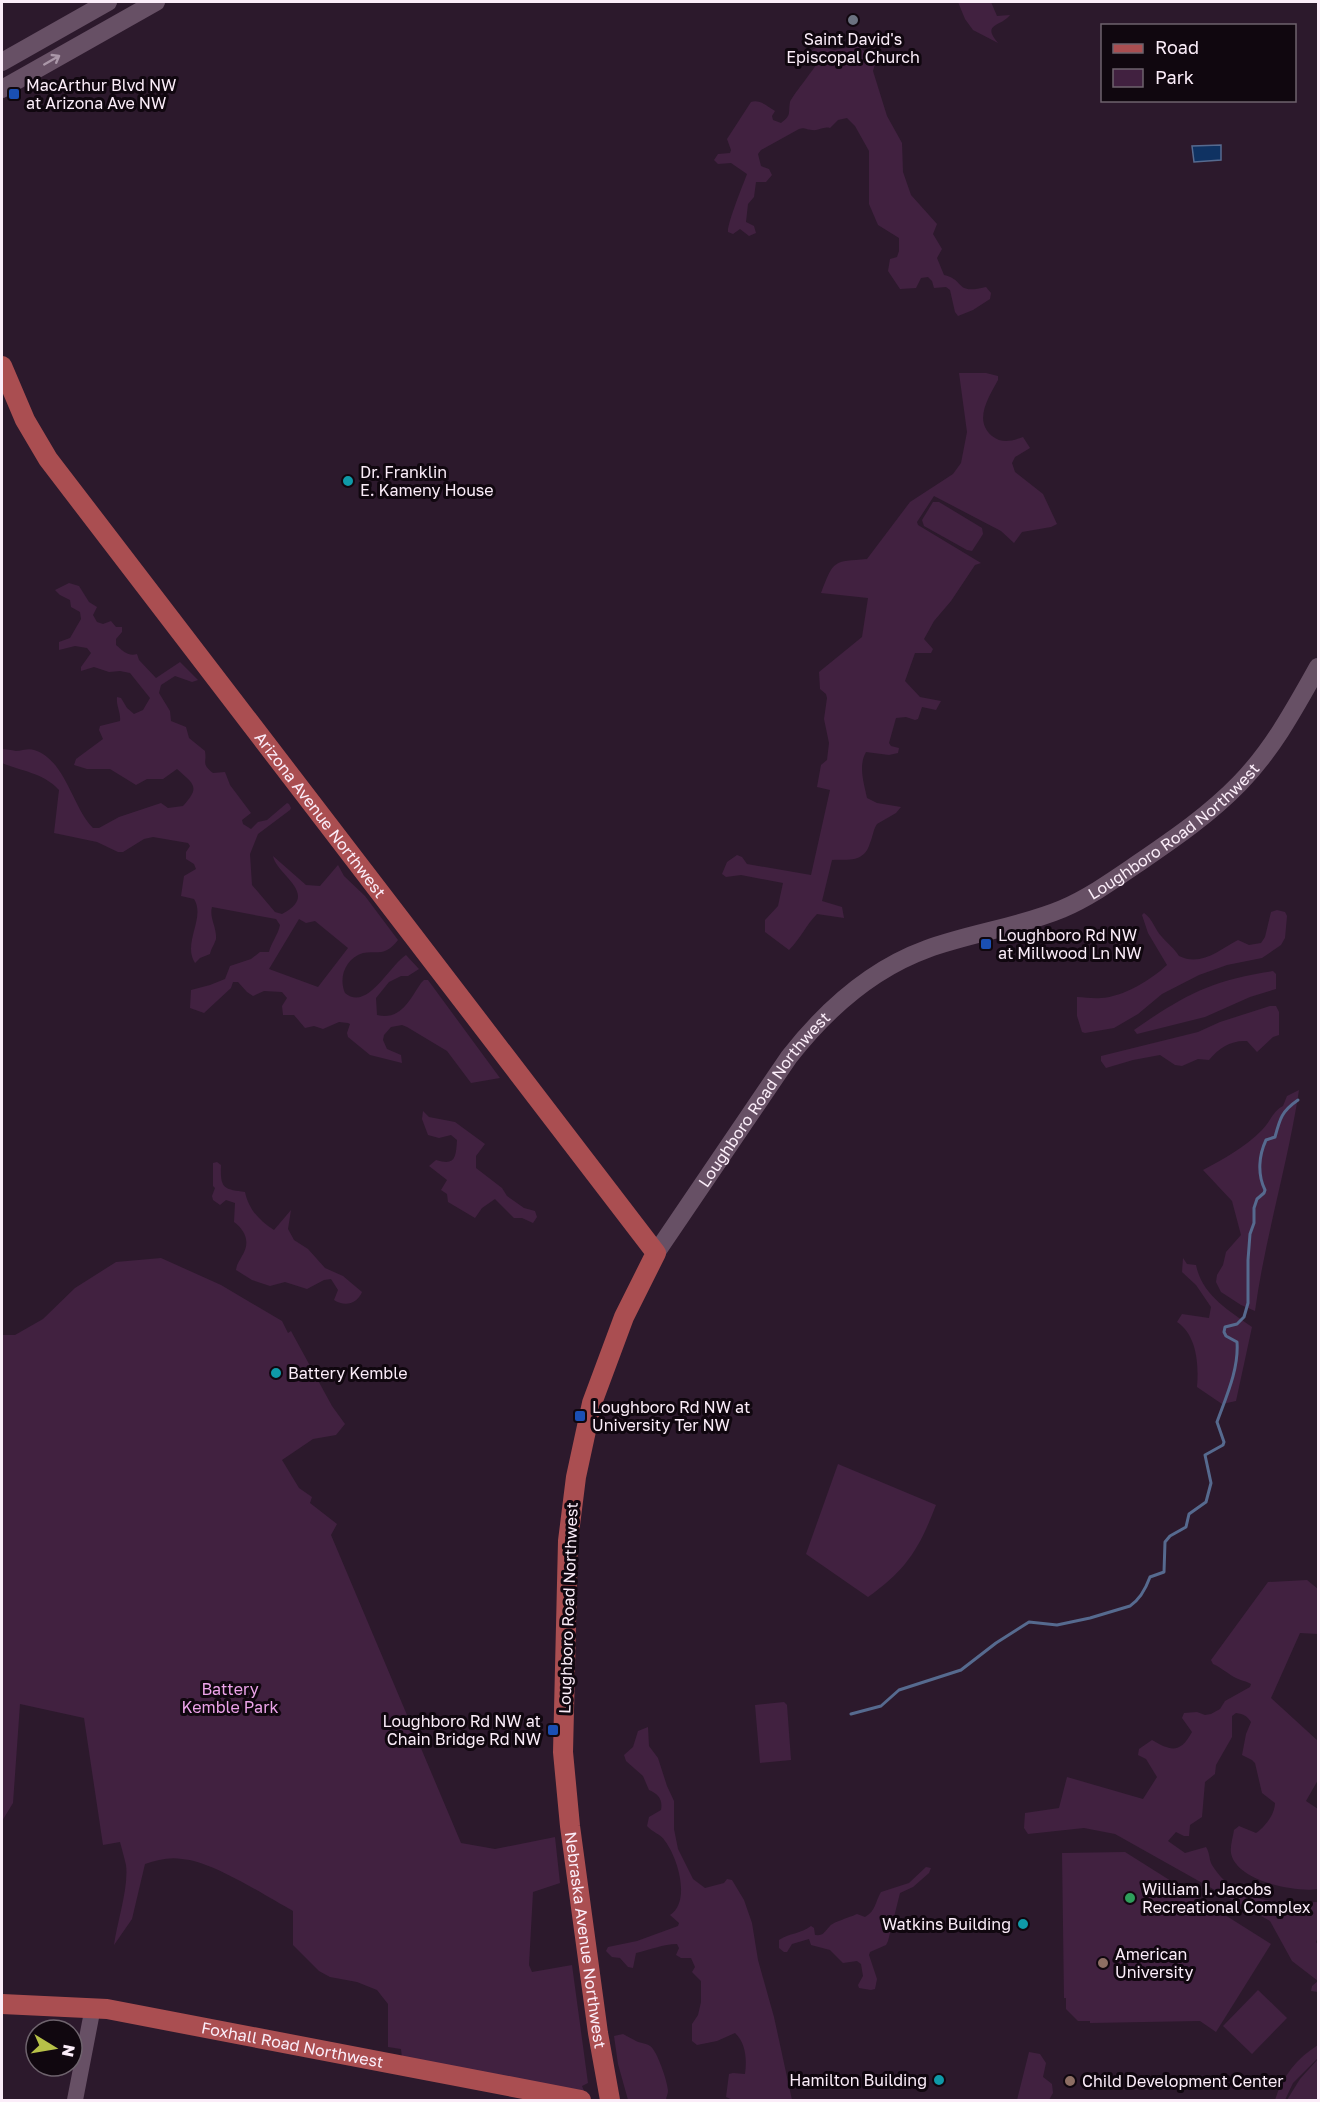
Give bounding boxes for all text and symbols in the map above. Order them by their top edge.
marker: Saint David's Episcopal Church [846,13,860,27]
legend [1101,24,1296,102]
place label: Saint David's Episcopal Church [786,29,920,67]
text: Road [1155,36,1199,58]
one-way arrow [43,54,60,66]
text: Park [1155,66,1194,88]
place label: MacArthur Blvd NW at Arizona Ave NW [26,75,176,113]
marker: MacArthur Blvd NW at Arizona Ave NW [7,87,21,101]
place label: Dr. Franklin E. Kameny House [360,462,494,500]
marker: Dr. Franklin E. Kameny House [341,474,355,488]
street label: Arizona Avenue Northwest [250,728,390,902]
street label: Loughboro Road Northwest [1084,759,1264,904]
place label: Loughboro Rd NW at Millwood Ln NW [998,925,1142,963]
marker: Loughboro Rd NW at Millwood Ln NW [979,937,993,951]
street label: Loughboro Road Northwest [694,1007,834,1191]
place label: Battery Kemble [288,1363,407,1383]
marker: Battery Kemble [269,1366,283,1380]
place label: Loughboro Rd NW at University Ter NW [592,1397,750,1435]
marker: Loughboro Rd NW at University Ter NW [573,1409,587,1423]
street label: Loughboro Road Northwest [554,1502,582,1714]
park label: Battery Kemble Park [182,1679,278,1717]
place label: Loughboro Rd NW at Chain Bridge Rd NW [383,1711,541,1749]
marker: Loughboro Rd NW at Chain Bridge Rd NW [546,1723,560,1737]
street label: Nebraska Avenue Northwest [561,1830,611,2050]
place label: William I. Jacobs Recreational Complex [1142,1879,1311,1917]
marker: William I. Jacobs Recreational Complex [1123,1891,1137,1905]
place label: Watkins Building [882,1914,1011,1934]
marker: Watkins Building [1016,1917,1030,1931]
place label: American University [1115,1944,1193,1982]
marker: American University [1096,1956,1110,1970]
street label: Foxhall Road Northwest [200,2017,385,2072]
north arrow [24,2018,84,2078]
text: N [58,2043,80,2059]
place label: Hamilton Building [789,2070,927,2090]
place label: Child Development Center [1082,2071,1284,2091]
marker: Hamilton Building [932,2073,946,2087]
marker: Child Development Center [1063,2074,1077,2088]

